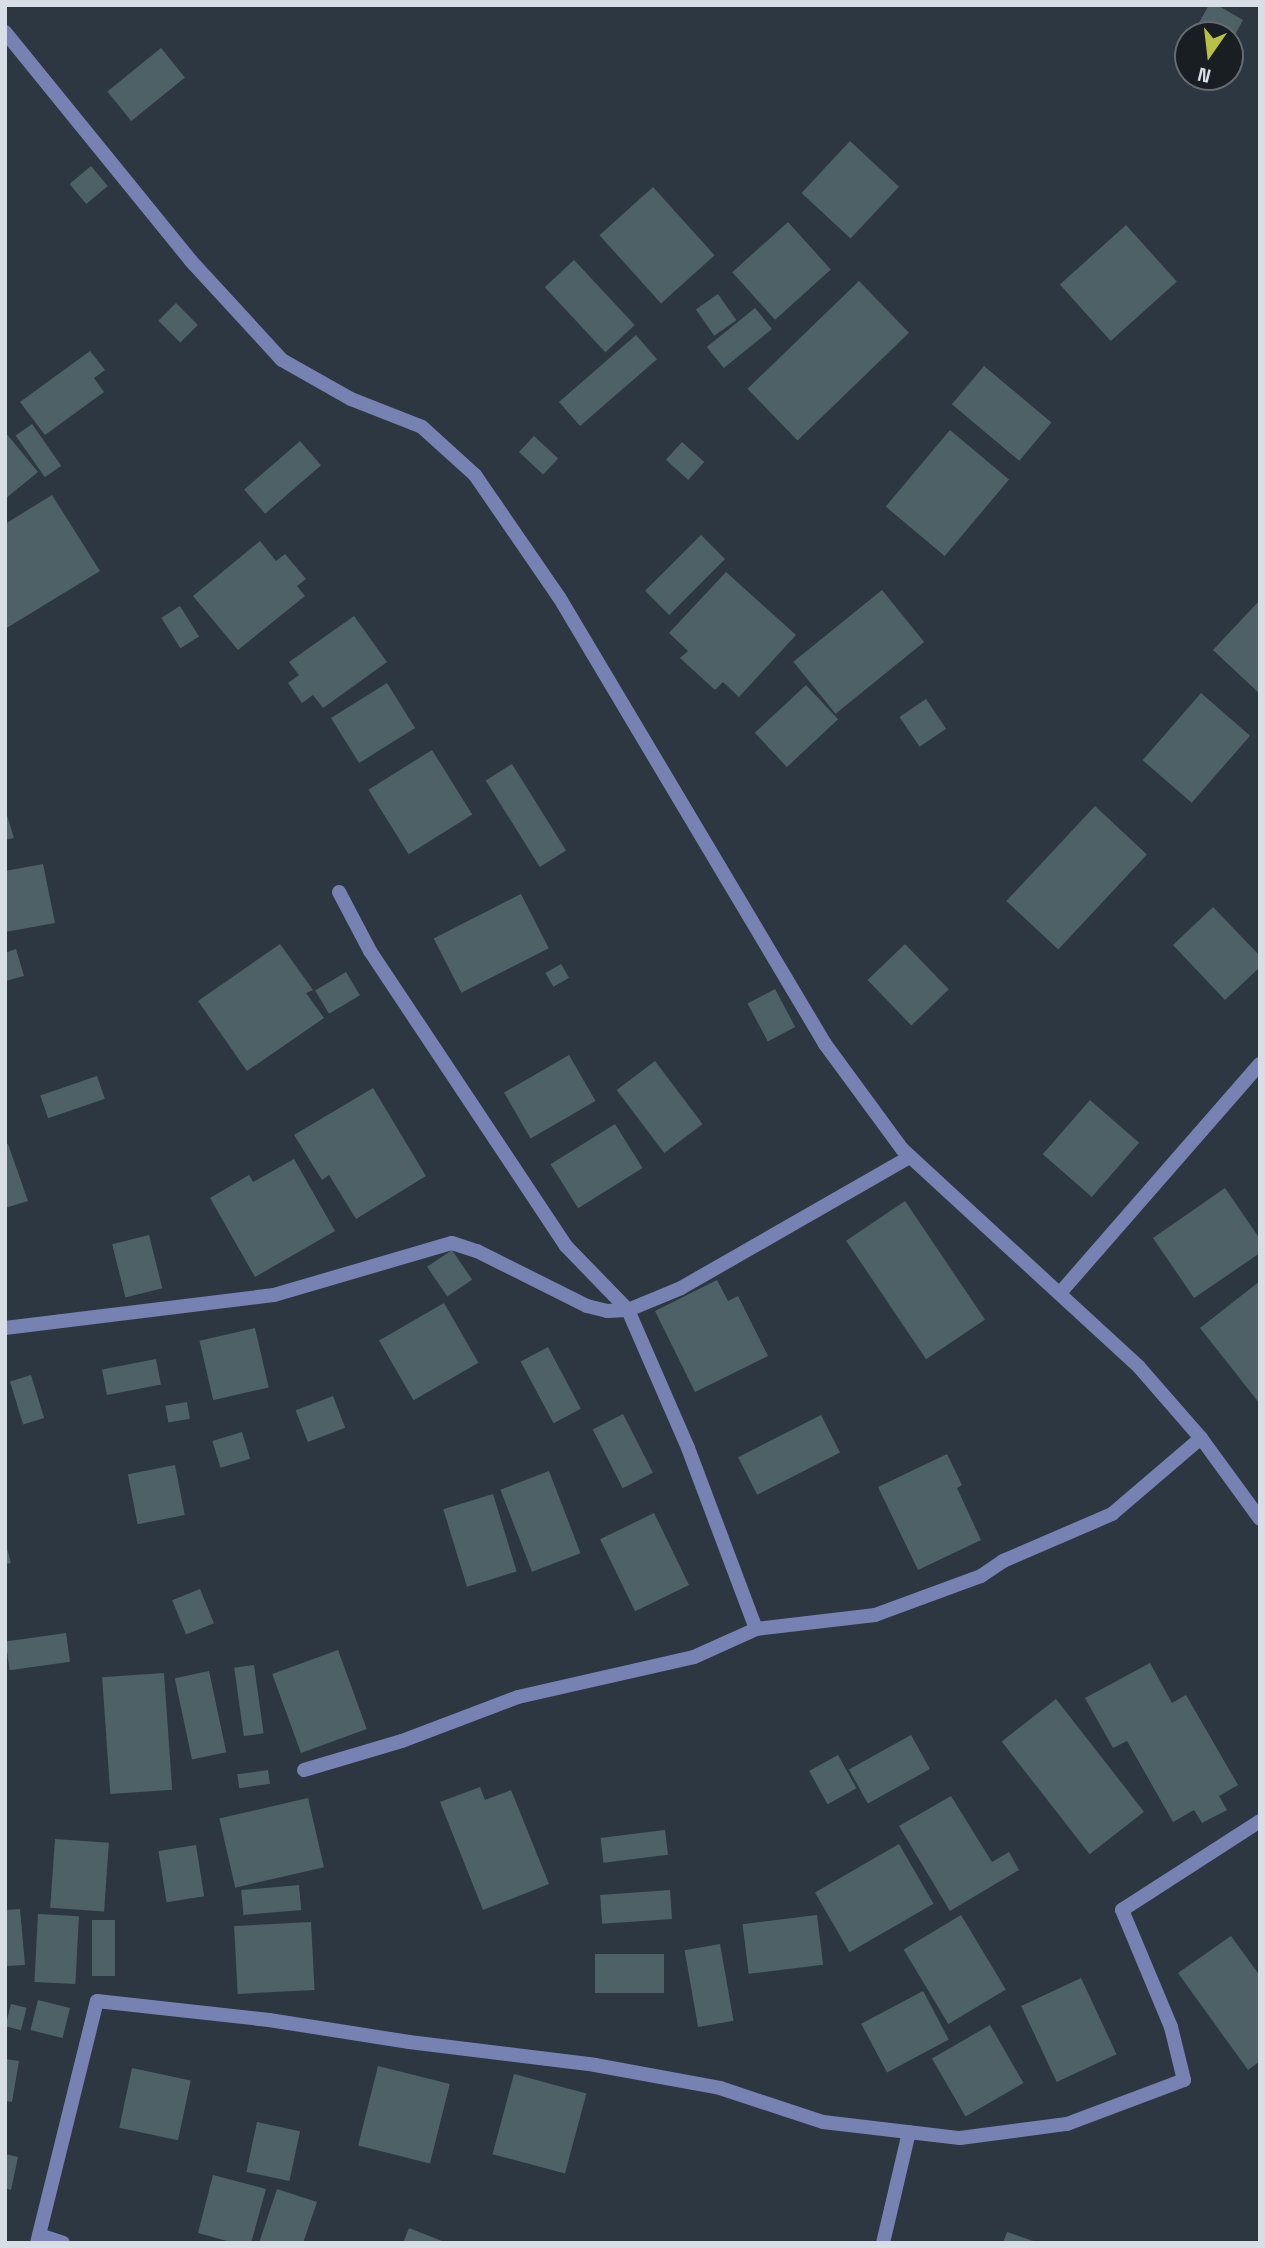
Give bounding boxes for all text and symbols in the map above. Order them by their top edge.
north arrow [1174,21,1244,91]
text: N [1195,61,1213,89]

